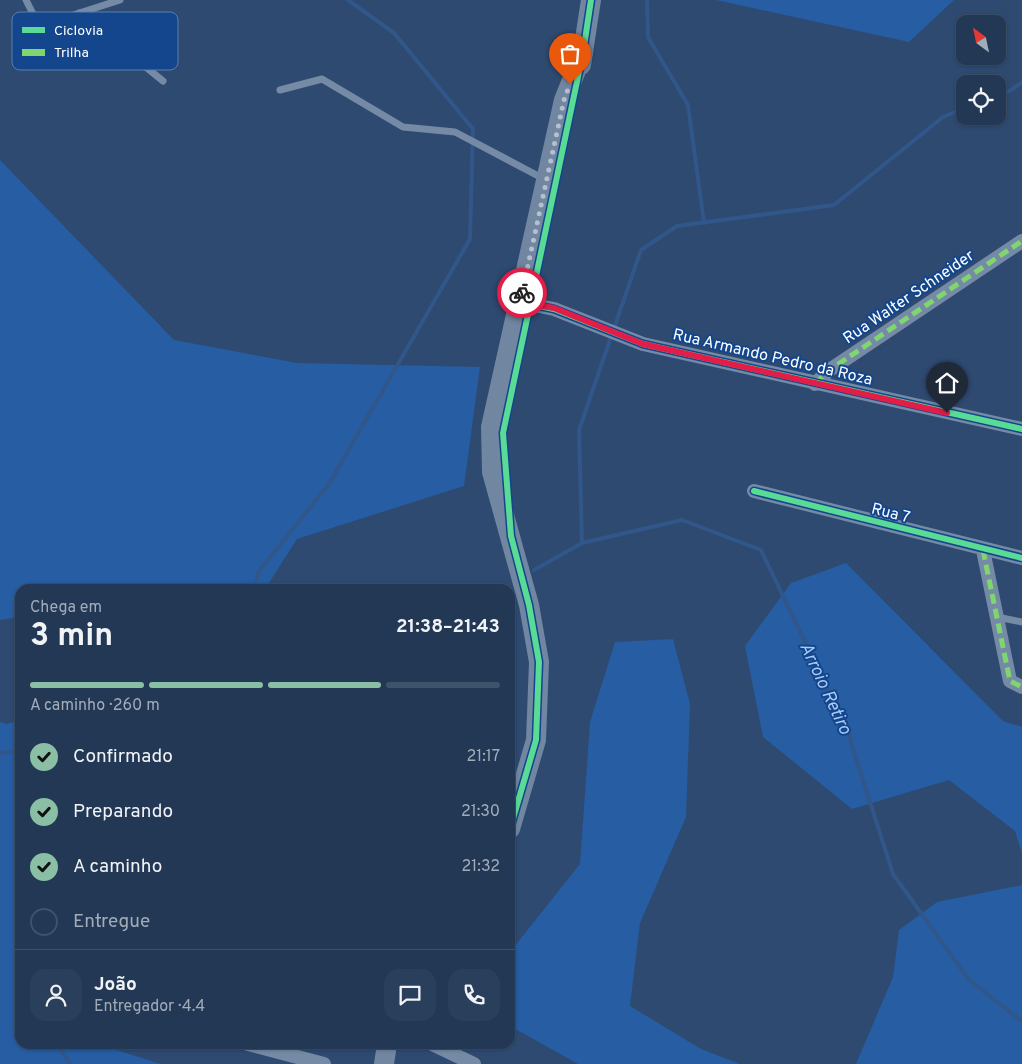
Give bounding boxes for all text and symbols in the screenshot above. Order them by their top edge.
legend [12,12,178,70]
north arrow [956,15,1006,65]
map controls [956,15,1006,125]
text: Ciclovia [54,23,103,40]
pin [549,33,591,84]
icon: bag [556,40,584,68]
text: Trilha [54,45,89,62]
button: locate [956,75,1006,125]
street label: Rua Walter Schneider [840,246,979,349]
courier [497,268,547,318]
icon: bike [508,279,536,307]
street label: Rua Armando Pedro da Roza [671,325,874,391]
pin [926,362,968,413]
icon: home [933,369,961,397]
street label: Rua 7 [869,499,912,528]
text: Chega em [30,598,102,618]
text: 21:38–21:43 [396,615,500,639]
text: 3 min [30,617,113,657]
water label: Arroio Retiro [793,639,856,739]
text: A caminho · 260 m [30,696,160,716]
icon: check [30,743,58,771]
text: Confirmado [73,745,173,769]
text: 21:17 [466,747,500,767]
icon: check [30,798,58,826]
text: Preparando [73,800,173,824]
text: 21:30 [461,802,500,822]
icon: check [30,853,58,881]
text: A caminho [73,855,162,879]
text: 21:32 [462,857,500,877]
text: Entregue [73,910,150,934]
button: person [30,969,82,1021]
button: chat [384,969,436,1021]
button: phone [448,969,500,1021]
text: João [94,973,137,997]
text: Entregador · 4.4 [94,997,205,1017]

